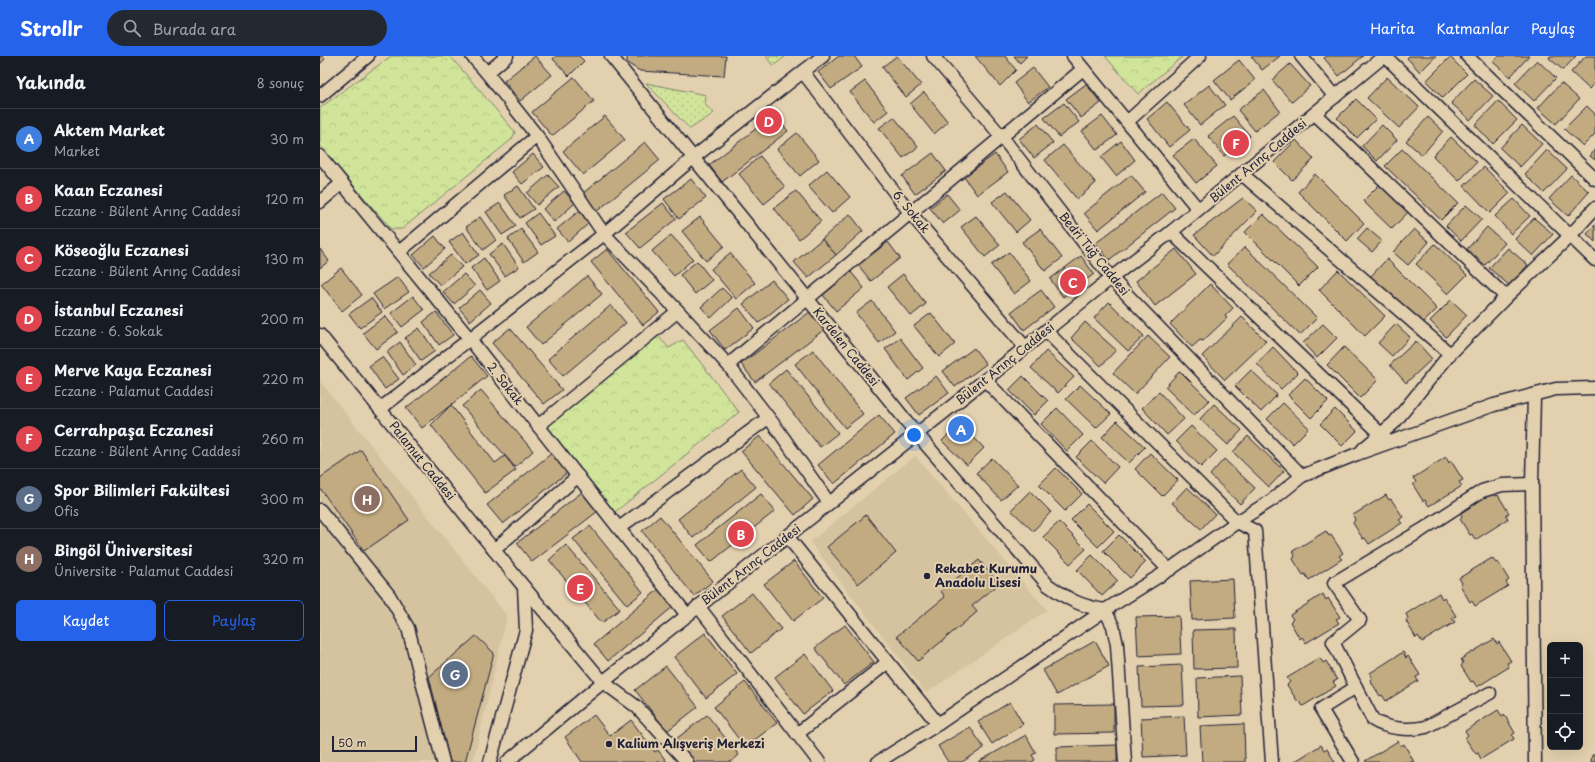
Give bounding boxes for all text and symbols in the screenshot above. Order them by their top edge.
search box [107,10,387,46]
text: Strollr [20,14,83,42]
icon: search [121,17,143,39]
text: Burada ara [153,17,236,40]
text: Harita [1370,18,1415,39]
text: Katmanlar [1437,18,1509,39]
text: Paylaş [1531,18,1575,39]
text: Yakında [16,69,86,95]
text: 8 sonuç [257,73,304,92]
pin: D [756,106,782,136]
street label: Bülent Arınç Caddesi [1205,114,1310,206]
text: Aktem Market [54,118,165,141]
pin: F [1223,128,1249,158]
text: A [24,129,34,148]
text: 30 m [270,129,304,148]
text: Market [54,141,100,160]
text: Kaan Eczanesi [54,178,163,201]
street label: 6. Sokak [889,186,935,237]
text: B [25,189,33,208]
text: 120 m [265,189,304,208]
text: Eczane · Bülent Arınç Caddesi [54,201,241,220]
street label: Bedri Tuğ Caddesi [1056,209,1132,299]
text: Köseoğlu Eczanesi [54,238,189,261]
text: C [24,249,34,268]
text: 130 m [265,249,304,268]
text: Eczane · Bülent Arınç Caddesi [54,261,241,280]
pin: C [1060,267,1086,297]
text: İstanbul Eczanesi [54,298,183,321]
street label: Kardelen Caddesi [809,303,884,390]
text: D [24,309,34,328]
text: 200 m [261,309,304,328]
street label: Bülent Arınç Caddesi [951,318,1058,409]
text: Eczane · 6. Sokak [54,321,163,340]
text: Merve Kaya Eczanesi [54,358,212,381]
street label: 2. Sokak [483,358,528,409]
text: E [25,369,33,388]
text: 220 m [262,369,304,388]
text: Eczane · Palamut Caddesi [54,381,213,400]
pin: A [948,414,974,444]
street label: Palamut Caddesi [385,417,460,504]
text: Cerrahpaşa Eczanesi [54,418,213,441]
your location [904,425,924,445]
text: F [25,429,33,448]
text: 260 m [262,429,304,448]
text: Eczane · Bülent Arınç Caddesi [54,441,241,460]
text: Spor Bilimleri Fakültesi [54,478,230,501]
pin: H [354,484,380,514]
text: G [24,489,34,508]
text: 300 m [260,489,304,508]
text: Ofis [54,501,79,520]
pin: B [728,519,754,549]
street label: Bülent Arınç Caddesi [699,522,803,608]
text: Bingöl Üniversitesi [54,538,193,561]
text: H [24,549,34,568]
text: 320 m [262,549,304,568]
place label: Rekabet Kurumu Anadolu Lisesi [935,559,1037,591]
text: Üniversite · Palamut Caddesi [54,561,233,580]
marker: Rekabet Kurumu Anadolu Lisesi [922,571,932,581]
pin: E [567,573,593,603]
button: Kaydet [16,600,156,641]
button: Paylaş [164,600,304,641]
map controls [1547,642,1583,750]
button: + [1547,642,1583,678]
pin: G [442,659,468,689]
button: − [1547,678,1583,714]
button: locate [1547,714,1583,750]
scale bar [332,734,417,753]
text: 50 m [338,734,367,751]
place label: Kalium Alışveriş Merkezi [617,734,765,752]
marker: Kalium Alışveriş Merkezi [604,739,614,749]

